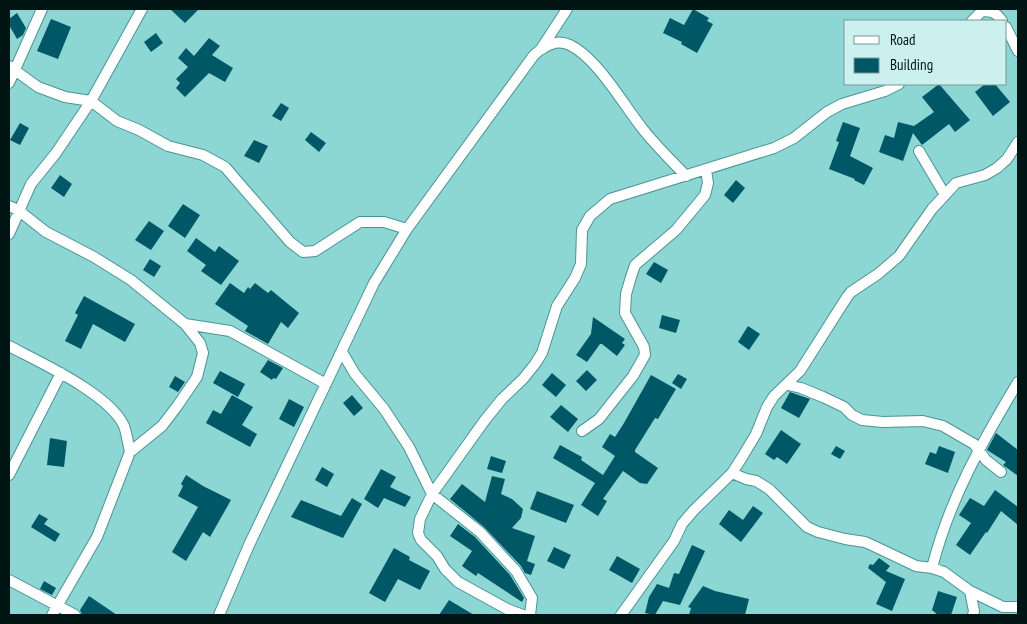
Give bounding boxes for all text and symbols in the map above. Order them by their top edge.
legend [844,20,1007,85]
text: Road [890,30,916,49]
text: Building [890,55,933,74]

